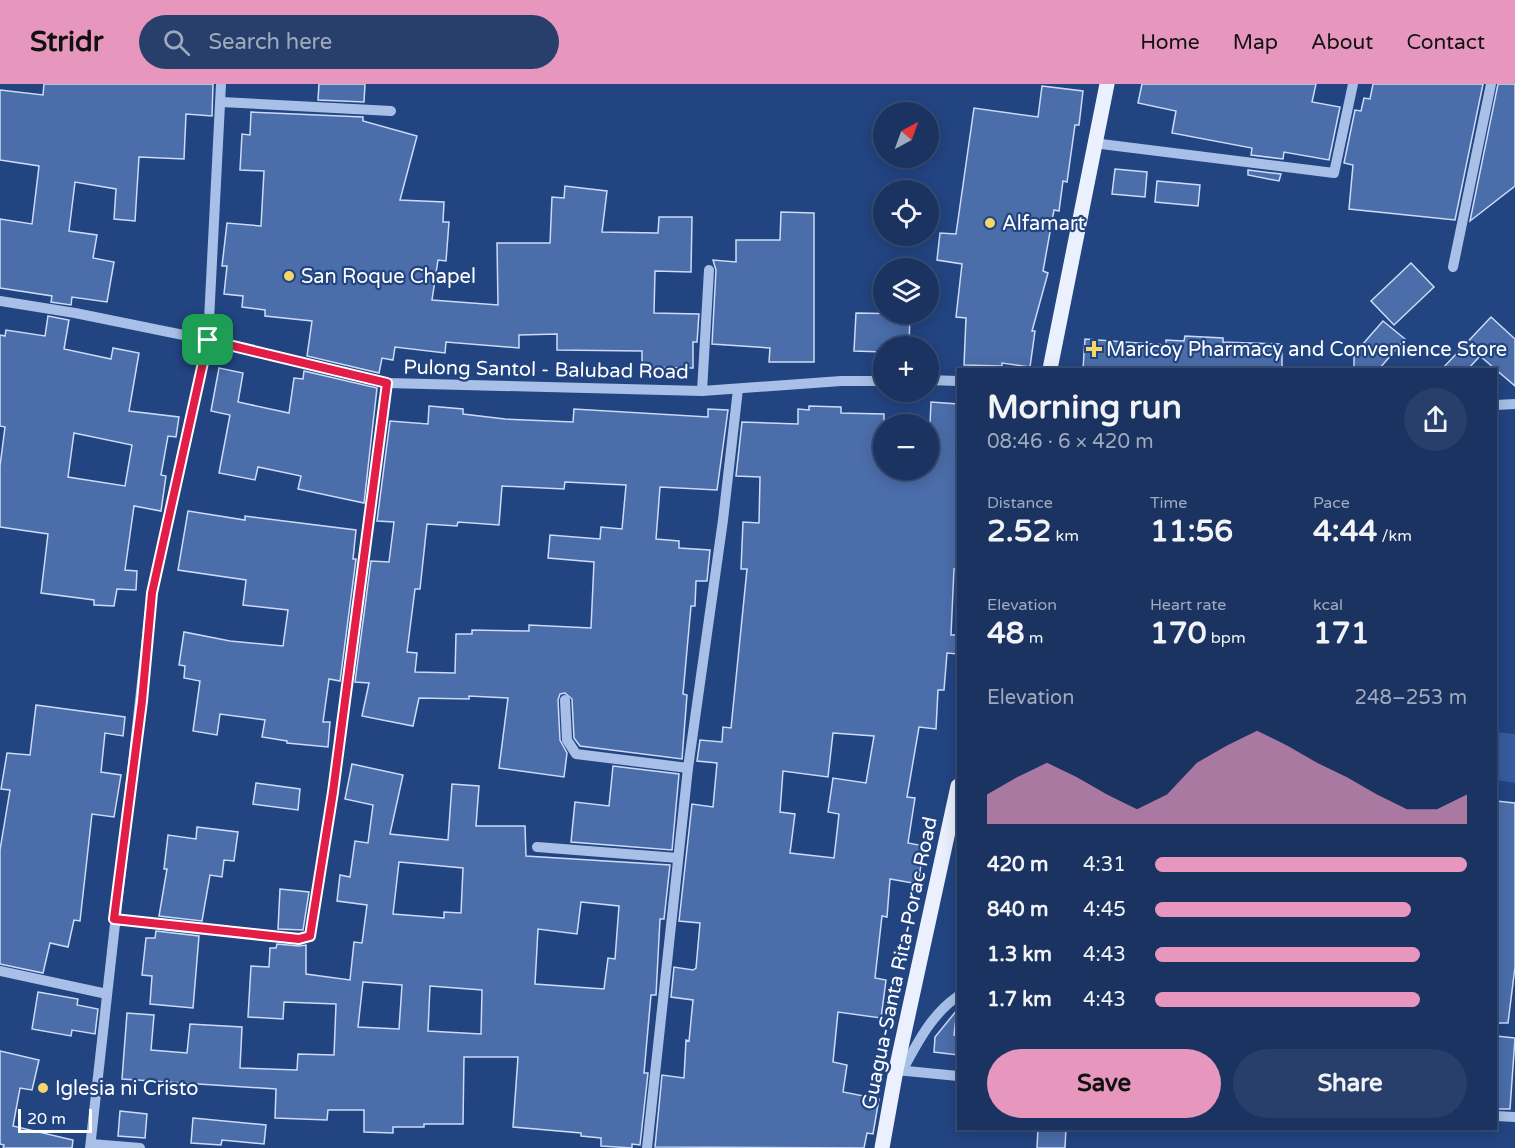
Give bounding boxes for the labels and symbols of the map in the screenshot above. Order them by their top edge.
north arrow [873,102,939,168]
place label: Alfamart [1002,212,1086,236]
marker: Alfamart [983,216,997,230]
place label: San Roque Chapel [301,265,476,289]
marker: San Roque Chapel [282,269,296,283]
pin [182,314,233,365]
place label: Maricoy Pharmacy and Convenience Store [1106,338,1507,362]
marker: Maricoy Pharmacy and Convenience Store [1087,342,1101,356]
street label: Pulong Santol - Balubad Road [403,356,689,384]
street label: Guagua-Santa Rita-Porac Road [857,815,943,1112]
place label: Iglesia ni Cristo [55,1077,198,1101]
marker: Iglesia ni Cristo [36,1081,50,1095]
scale bar [18,1106,92,1134]

